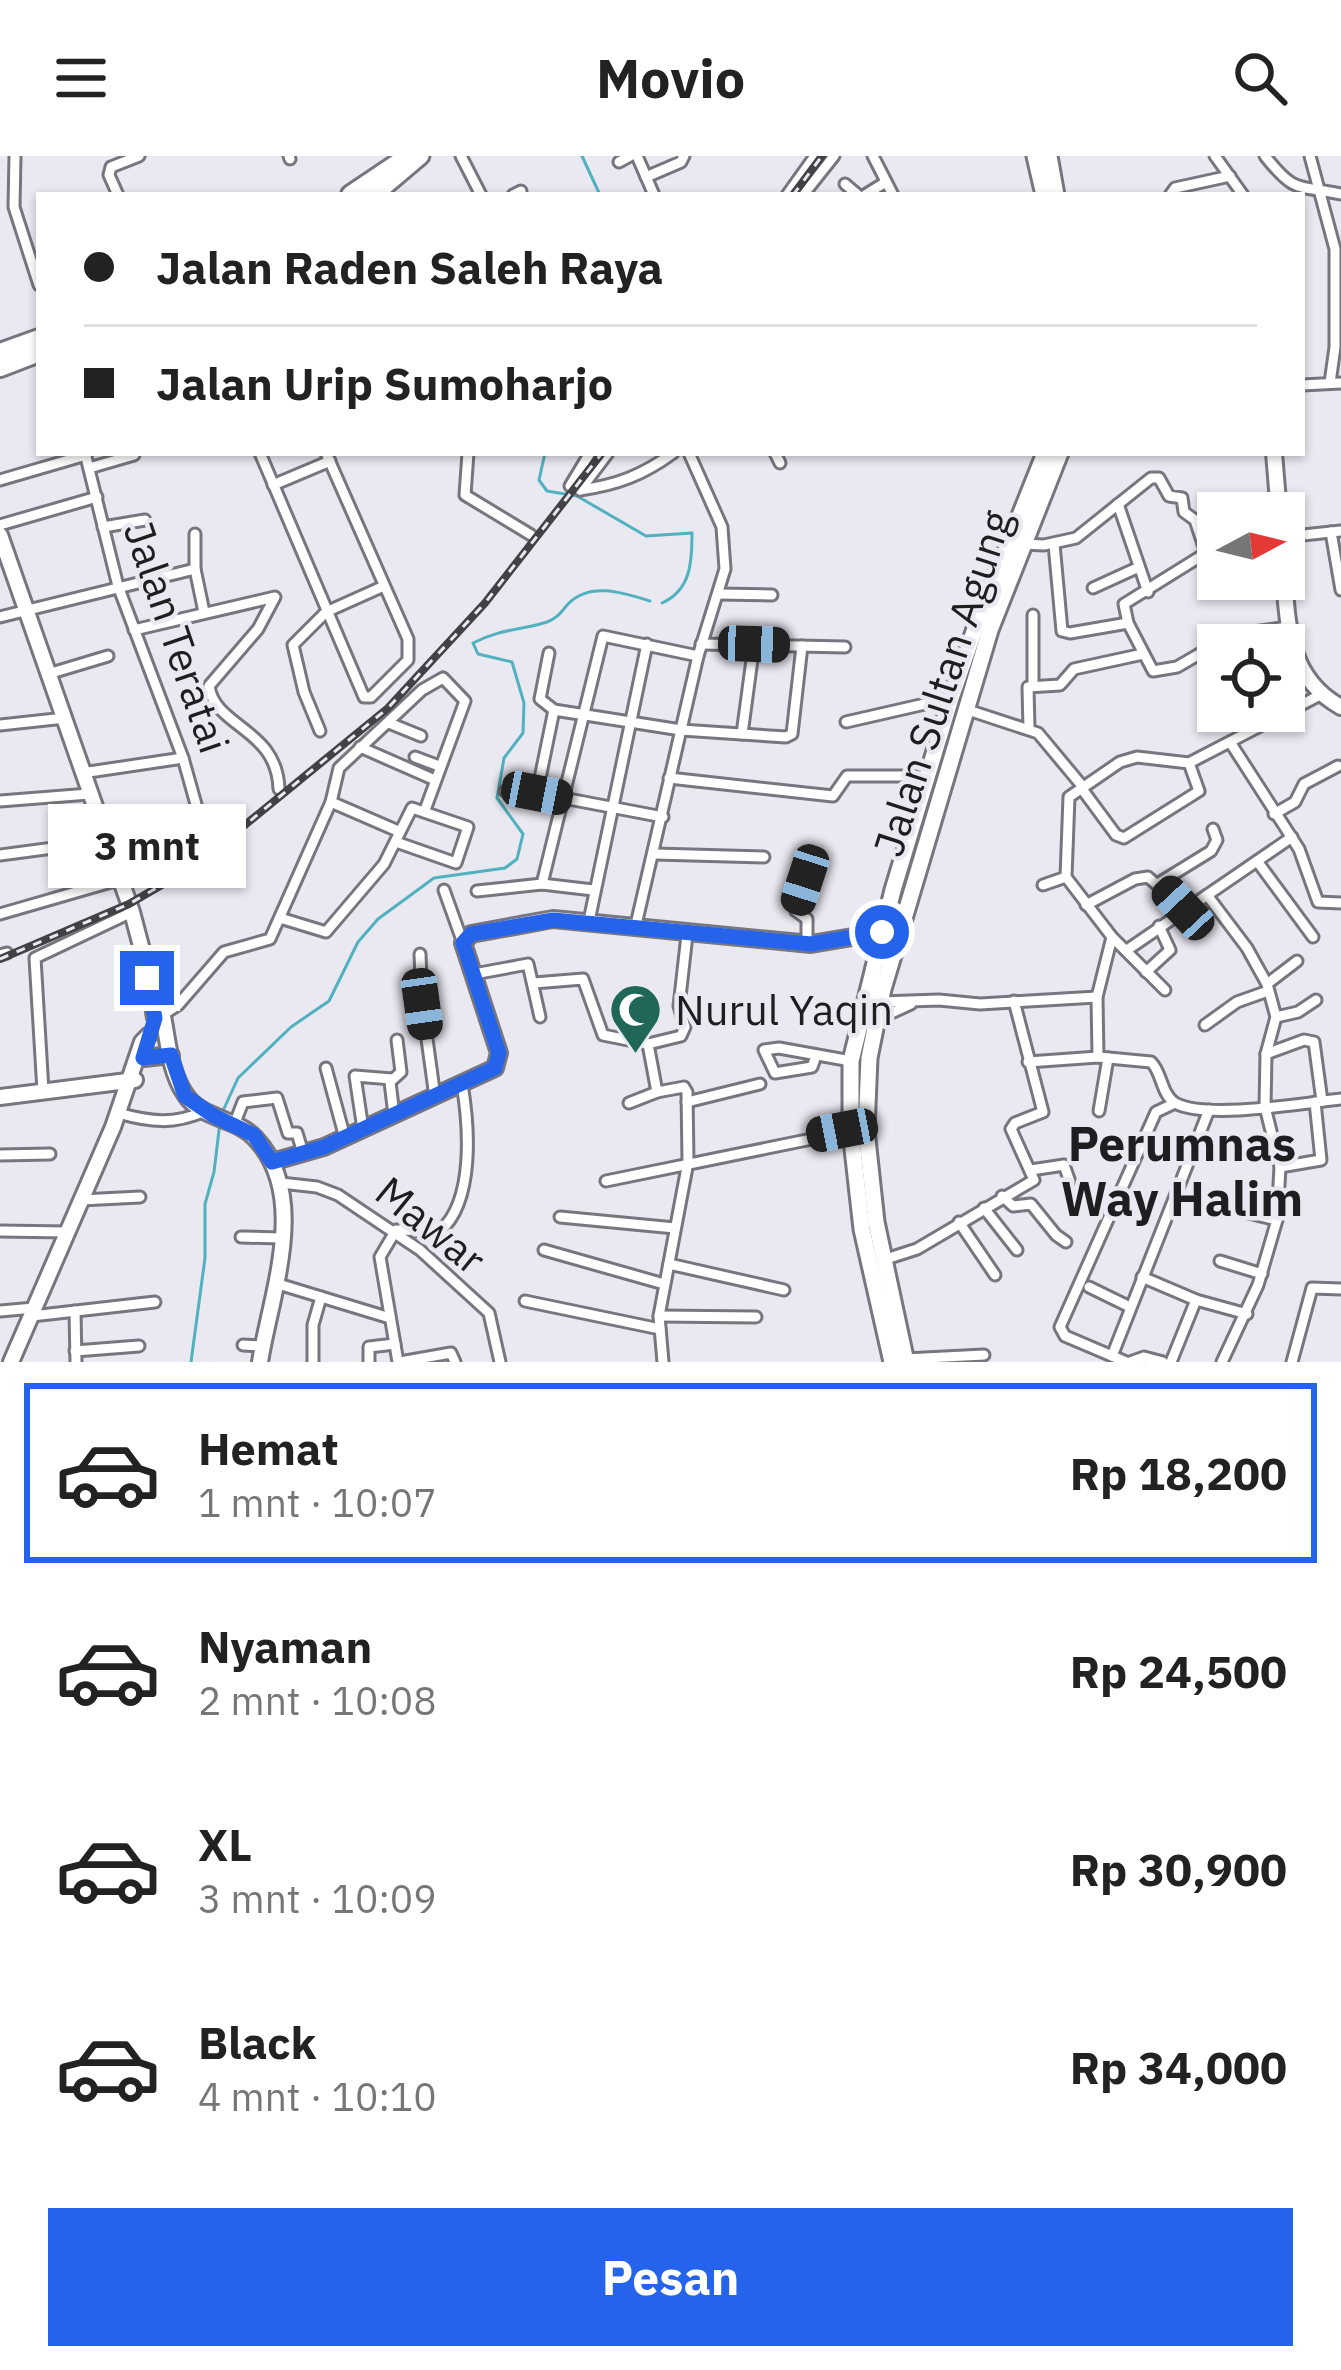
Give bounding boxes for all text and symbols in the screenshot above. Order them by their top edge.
text: Movio [596,43,745,113]
icon: menu [48,45,114,111]
icon: search [1227,45,1293,111]
text: Jalan Raden Saleh Raya [156,238,663,296]
text: Jalan Urip Sumoharjo [156,354,613,412]
north arrow [1197,492,1305,600]
map controls [1197,492,1305,732]
street label: Jalan Sultan Agung [860,503,1024,863]
street label: Jalan Teratai [112,514,242,760]
button: locate [1197,624,1305,732]
car [717,625,791,663]
car [498,768,576,818]
callout: 3 mnt [48,804,246,888]
text: 3 mnt [94,820,200,871]
car [777,840,833,920]
car [1145,869,1221,947]
route start [855,905,909,959]
route end [120,951,174,1005]
car [399,966,445,1042]
mosque icon: Nurul Yaqin [608,981,664,1055]
place label: Nurul Yaqin [675,982,893,1037]
car [803,1105,881,1155]
district label: Perumnas Way Halim [1061,1112,1303,1229]
street label: Mawar [365,1164,497,1286]
icon: car [54,1419,162,1527]
text: Hemat [198,1419,339,1477]
text: Rp 18,200 [1070,1444,1287,1502]
text: 1 mnt · 10:07 [198,1477,437,1528]
icon: car [54,1617,162,1725]
text: Nyaman [198,1617,372,1675]
text: Rp 24,500 [1070,1642,1287,1700]
text: 2 mnt · 10:08 [198,1675,437,1726]
icon: car [54,1815,162,1923]
text: XL [198,1815,252,1873]
text: Rp 30,900 [1070,1840,1287,1898]
text: 3 mnt · 10:09 [198,1873,437,1924]
icon: car [54,2013,162,2121]
text: Black [198,2013,317,2071]
text: Rp 34,000 [1070,2038,1287,2096]
text: 4 mnt · 10:10 [198,2071,437,2122]
button: Pesan [48,2208,1293,2346]

